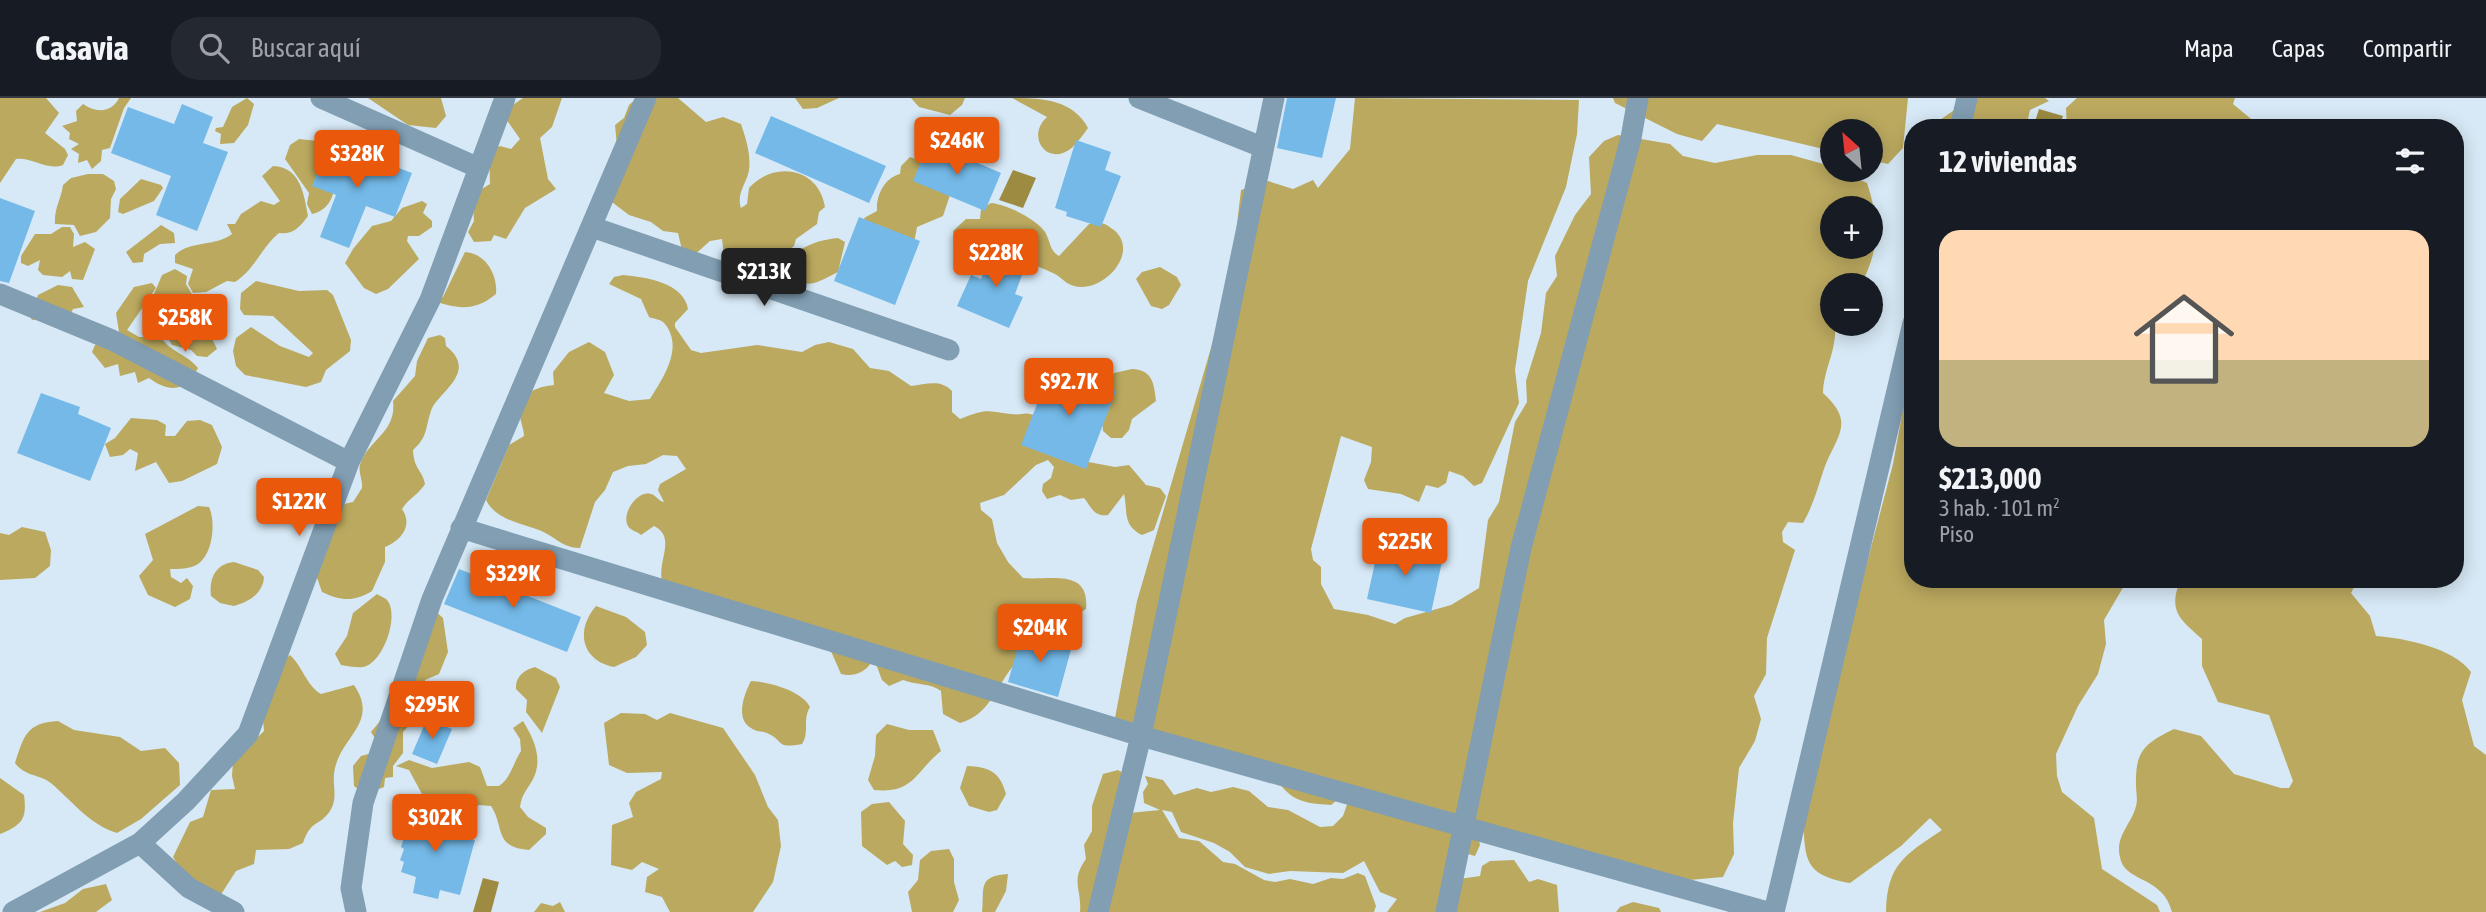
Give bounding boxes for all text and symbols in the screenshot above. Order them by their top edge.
search box [171,17,661,80]
text: Casavia [35,29,129,67]
icon: search [195,29,233,67]
text: Buscar aquí [251,33,361,63]
text: Mapa [2184,35,2234,62]
text: Capas [2272,35,2325,62]
text: Compartir [2363,35,2451,62]
pin: $246K [908,118,1006,177]
north arrow [1820,119,1883,182]
map controls [1820,119,1883,336]
text: $246K [930,127,984,153]
pin: $328K [308,130,406,190]
text: $328K [330,140,384,166]
icon: filters [2391,142,2429,180]
text: 12 viviendas [1939,144,2077,178]
button: + [1820,196,1883,259]
pin: $228K [947,230,1045,289]
text: $228K [969,239,1023,265]
pin: $213K [715,248,813,308]
text: $213K [737,258,791,284]
button: − [1820,273,1883,336]
icon: home [2121,276,2247,402]
pin: $258K [136,294,234,354]
text: $258K [158,304,212,330]
pin: $92.7K [1012,358,1126,418]
text: $92.7K [1040,368,1098,394]
text: $213,000 [1939,461,2042,495]
pin: $122K [250,478,348,538]
text: $122K [272,488,326,514]
text: 3 hab. · 101 m² [1939,495,2060,521]
pin: $225K [1356,518,1454,578]
text: Piso [1939,521,1974,547]
text: $225K [1378,528,1432,554]
pin: $329K [464,550,562,610]
text: $329K [486,560,540,586]
pin: $204K [991,604,1089,664]
text: $204K [1013,614,1067,640]
pin: $295K [383,682,481,741]
text: $295K [405,691,459,717]
pin: $302K [386,794,484,854]
text: $302K [408,804,462,830]

